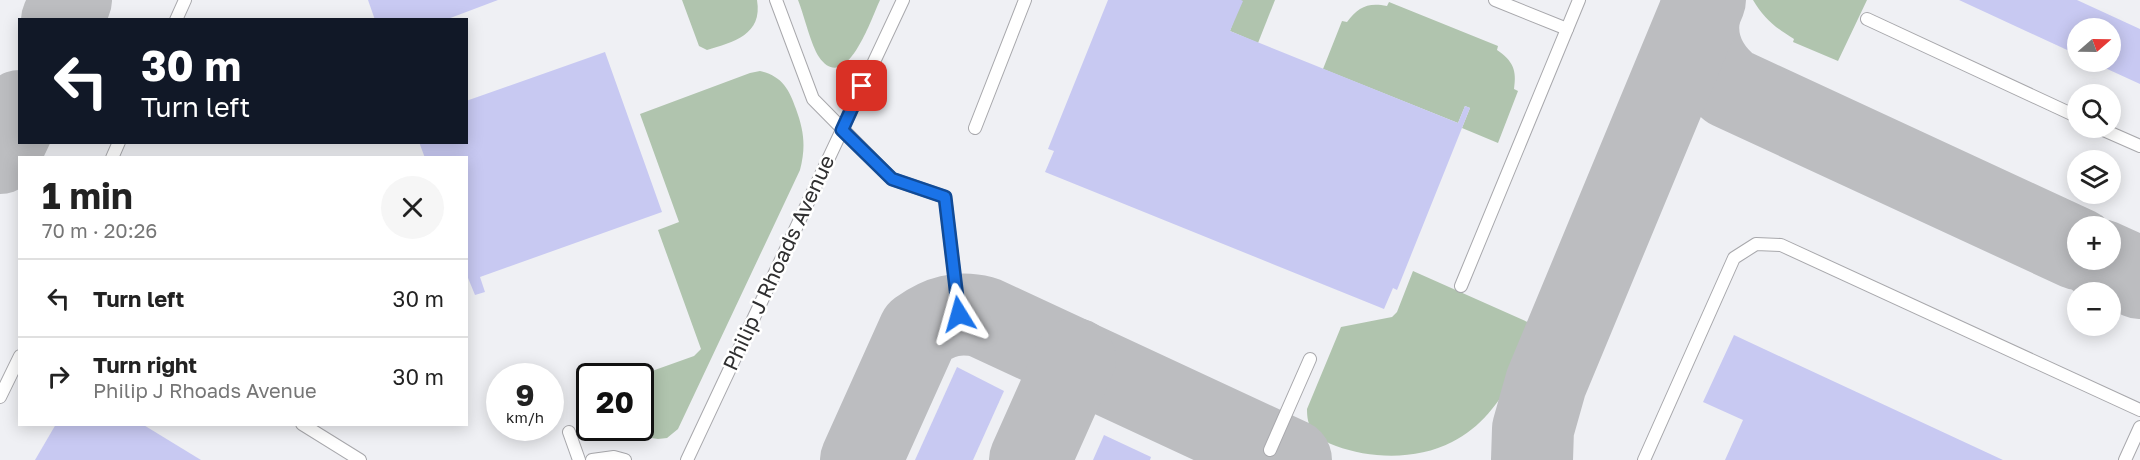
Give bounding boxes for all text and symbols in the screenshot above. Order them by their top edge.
north arrow [2067,18,2121,72]
map controls [2067,18,2121,336]
text: 30 m [141,40,241,90]
icon: left [42,42,120,120]
pin [836,60,887,111]
icon: arrive [845,69,878,102]
button: search [2067,84,2121,138]
text: Turn left [141,91,250,123]
button: layers [2067,150,2121,204]
street label: Philip J Rhoads Avenue [717,151,839,374]
text: 1 min [42,174,133,217]
button: close [381,176,444,239]
button: + [2067,216,2121,270]
text: 70 m · 20:26 [42,218,157,242]
icon: left [42,282,75,315]
position arrow [927,282,991,346]
button: − [2067,282,2121,336]
text: Turn left [93,285,184,312]
text: 30 m [393,285,444,312]
text: Turn right [93,351,197,378]
icon: right [42,360,75,393]
text: 30 m [393,363,444,390]
speed limit sign: 20 [576,363,654,441]
text: 9 [515,377,535,413]
text: Philip J Rhoads Avenue [93,378,317,402]
text: km/h [506,408,544,426]

